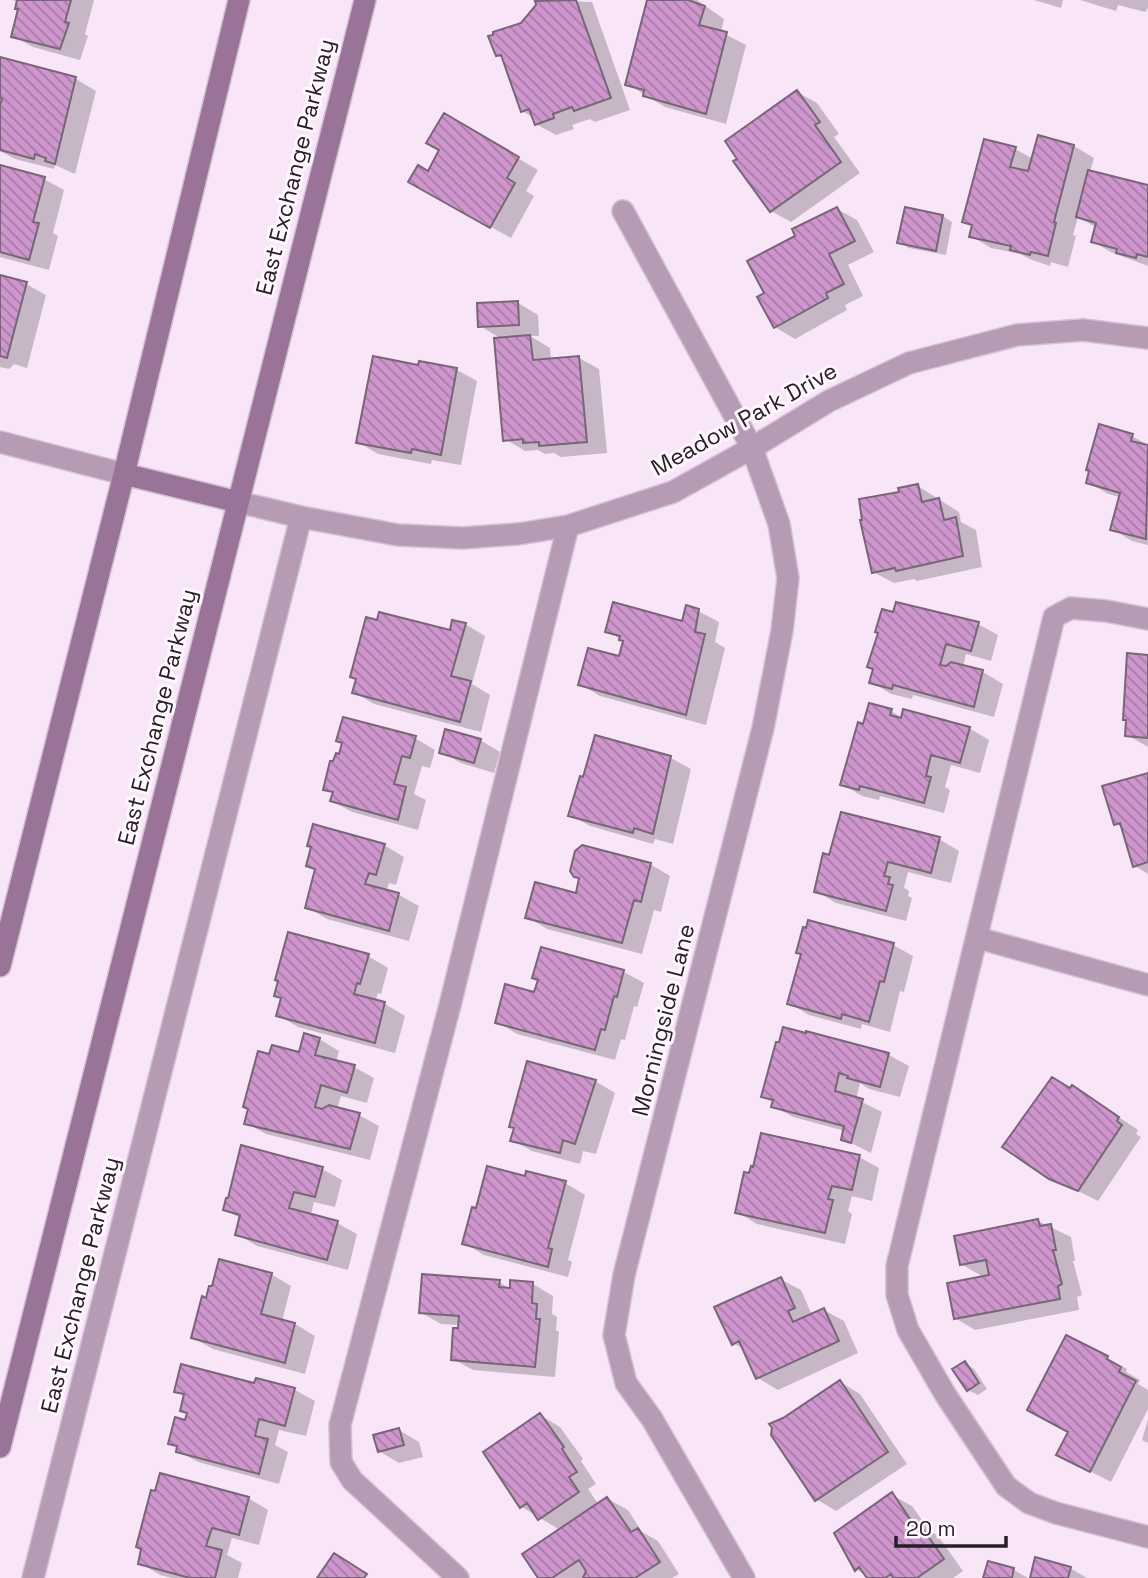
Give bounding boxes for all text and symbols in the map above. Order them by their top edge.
street label: East Exchange Parkway [249,36,341,298]
street label: Meadow Park Drive [646,355,842,483]
street label: East Exchange Parkway [111,586,203,848]
street label: Morningside Lane [625,921,701,1119]
street label: East Exchange Parkway [34,1154,126,1416]
scale bar [896,1504,1006,1548]
text: 20 m [906,1515,956,1542]

